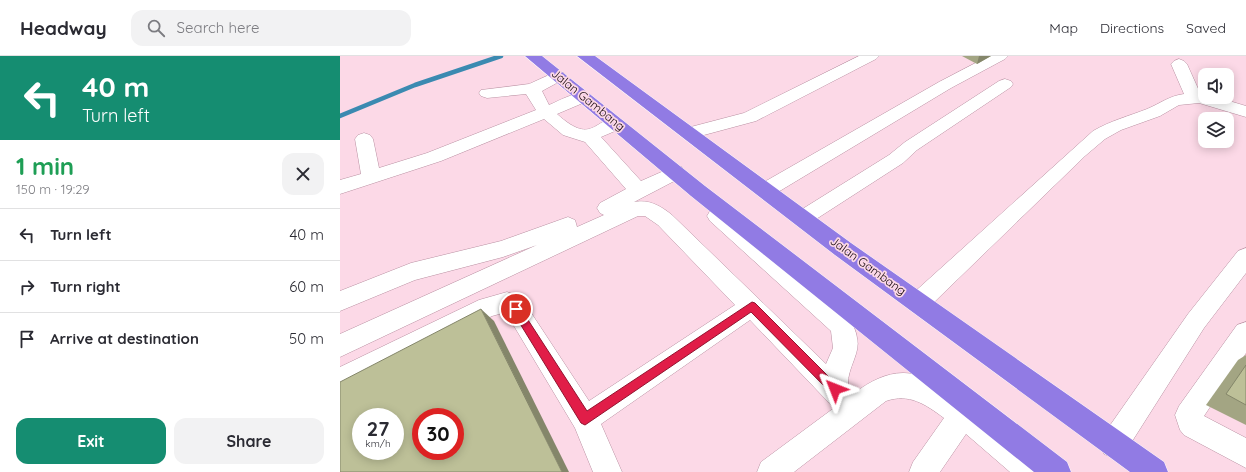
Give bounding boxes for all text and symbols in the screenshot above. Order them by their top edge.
search box [131,10,411,46]
text: Headway [20,16,107,40]
icon: search [145,17,167,39]
text: Search here [177,18,259,37]
text: Map [1049,19,1078,37]
text: Directions [1100,19,1164,37]
text: Saved [1186,19,1226,37]
street label: Jalan Gambang [549,65,628,134]
map controls [1198,68,1234,148]
button: sound [1198,68,1234,104]
text: 40 m [82,69,149,104]
icon: left [16,72,68,124]
text: Turn left [82,104,150,127]
button: layers [1198,112,1234,148]
text: 1 min [16,151,74,181]
button: close [282,153,324,195]
text: 150 m · 19:29 [16,181,90,197]
icon: left [16,224,38,246]
text: Turn left [50,225,112,244]
text: 40 m [289,225,324,244]
street label: Jalan Gambang [827,233,909,298]
icon: right [16,276,38,298]
text: Turn right [50,277,121,296]
text: 60 m [289,277,324,296]
pin [499,292,533,326]
icon: arrive [505,298,527,320]
icon: arrive [16,328,38,350]
text: Arrive at destination [50,329,199,348]
text: 50 m [289,329,324,348]
position arrow [814,368,856,410]
speed limit sign: 30 [412,408,464,460]
text: 27 [367,416,389,441]
button: Exit [16,418,166,464]
button: Share [174,418,324,464]
text: km/h [365,437,391,450]

